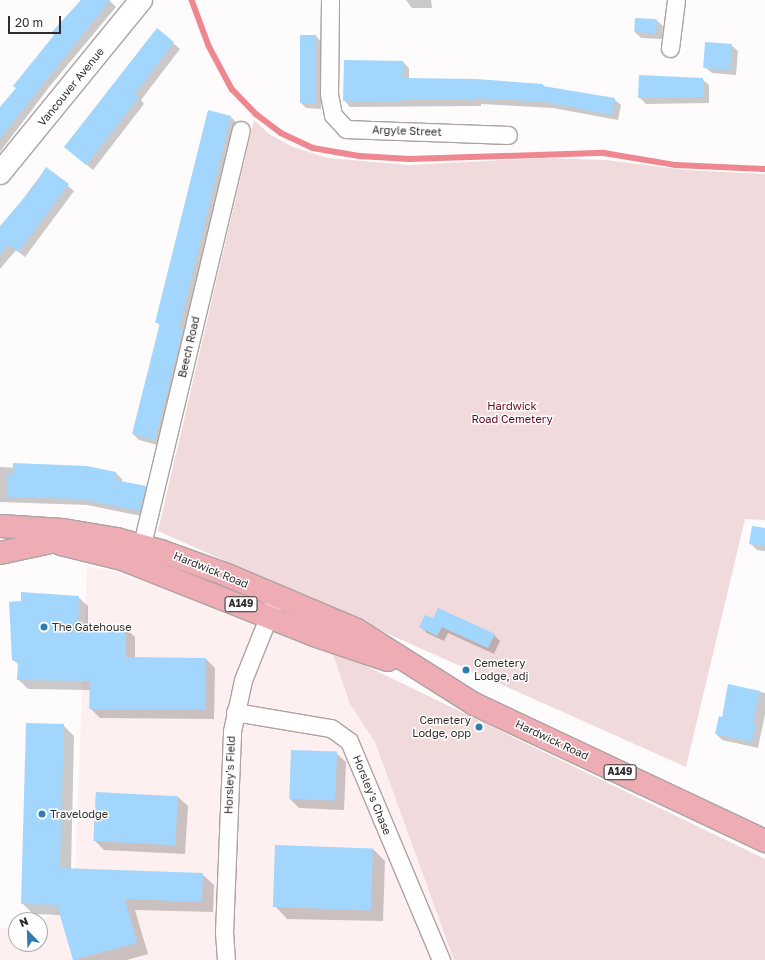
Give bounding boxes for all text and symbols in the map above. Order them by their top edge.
scale bar [10,8,63,34]
text: 20 m [15,15,43,30]
street label: Vancouver Avenue [35,45,107,129]
street label: Argyle Street [372,123,442,139]
street label: Beech Road [176,315,202,379]
park label: Hardwick Road Cemetery [471,400,553,426]
street label: Hardwick Road [172,549,250,591]
road number: A149 [224,596,258,612]
place label: The Gatehouse [52,620,132,634]
marker: The Gatehouse [39,622,49,632]
place label: Cemetery Lodge, adj [474,657,528,683]
marker: Cemetery Lodge, adj [461,665,471,675]
place label: Cemetery Lodge, opp [412,714,471,740]
street label: Hardwick Road [513,717,591,763]
marker: Cemetery Lodge, opp [474,722,484,732]
street label: Horsley's Field [222,736,238,814]
street label: Horsley's Chase [350,753,394,837]
road number: A149 [603,764,637,780]
place label: Travelodge [50,807,108,821]
marker: Travelodge [37,809,47,819]
north arrow [8,912,48,952]
text: N [17,914,30,929]

